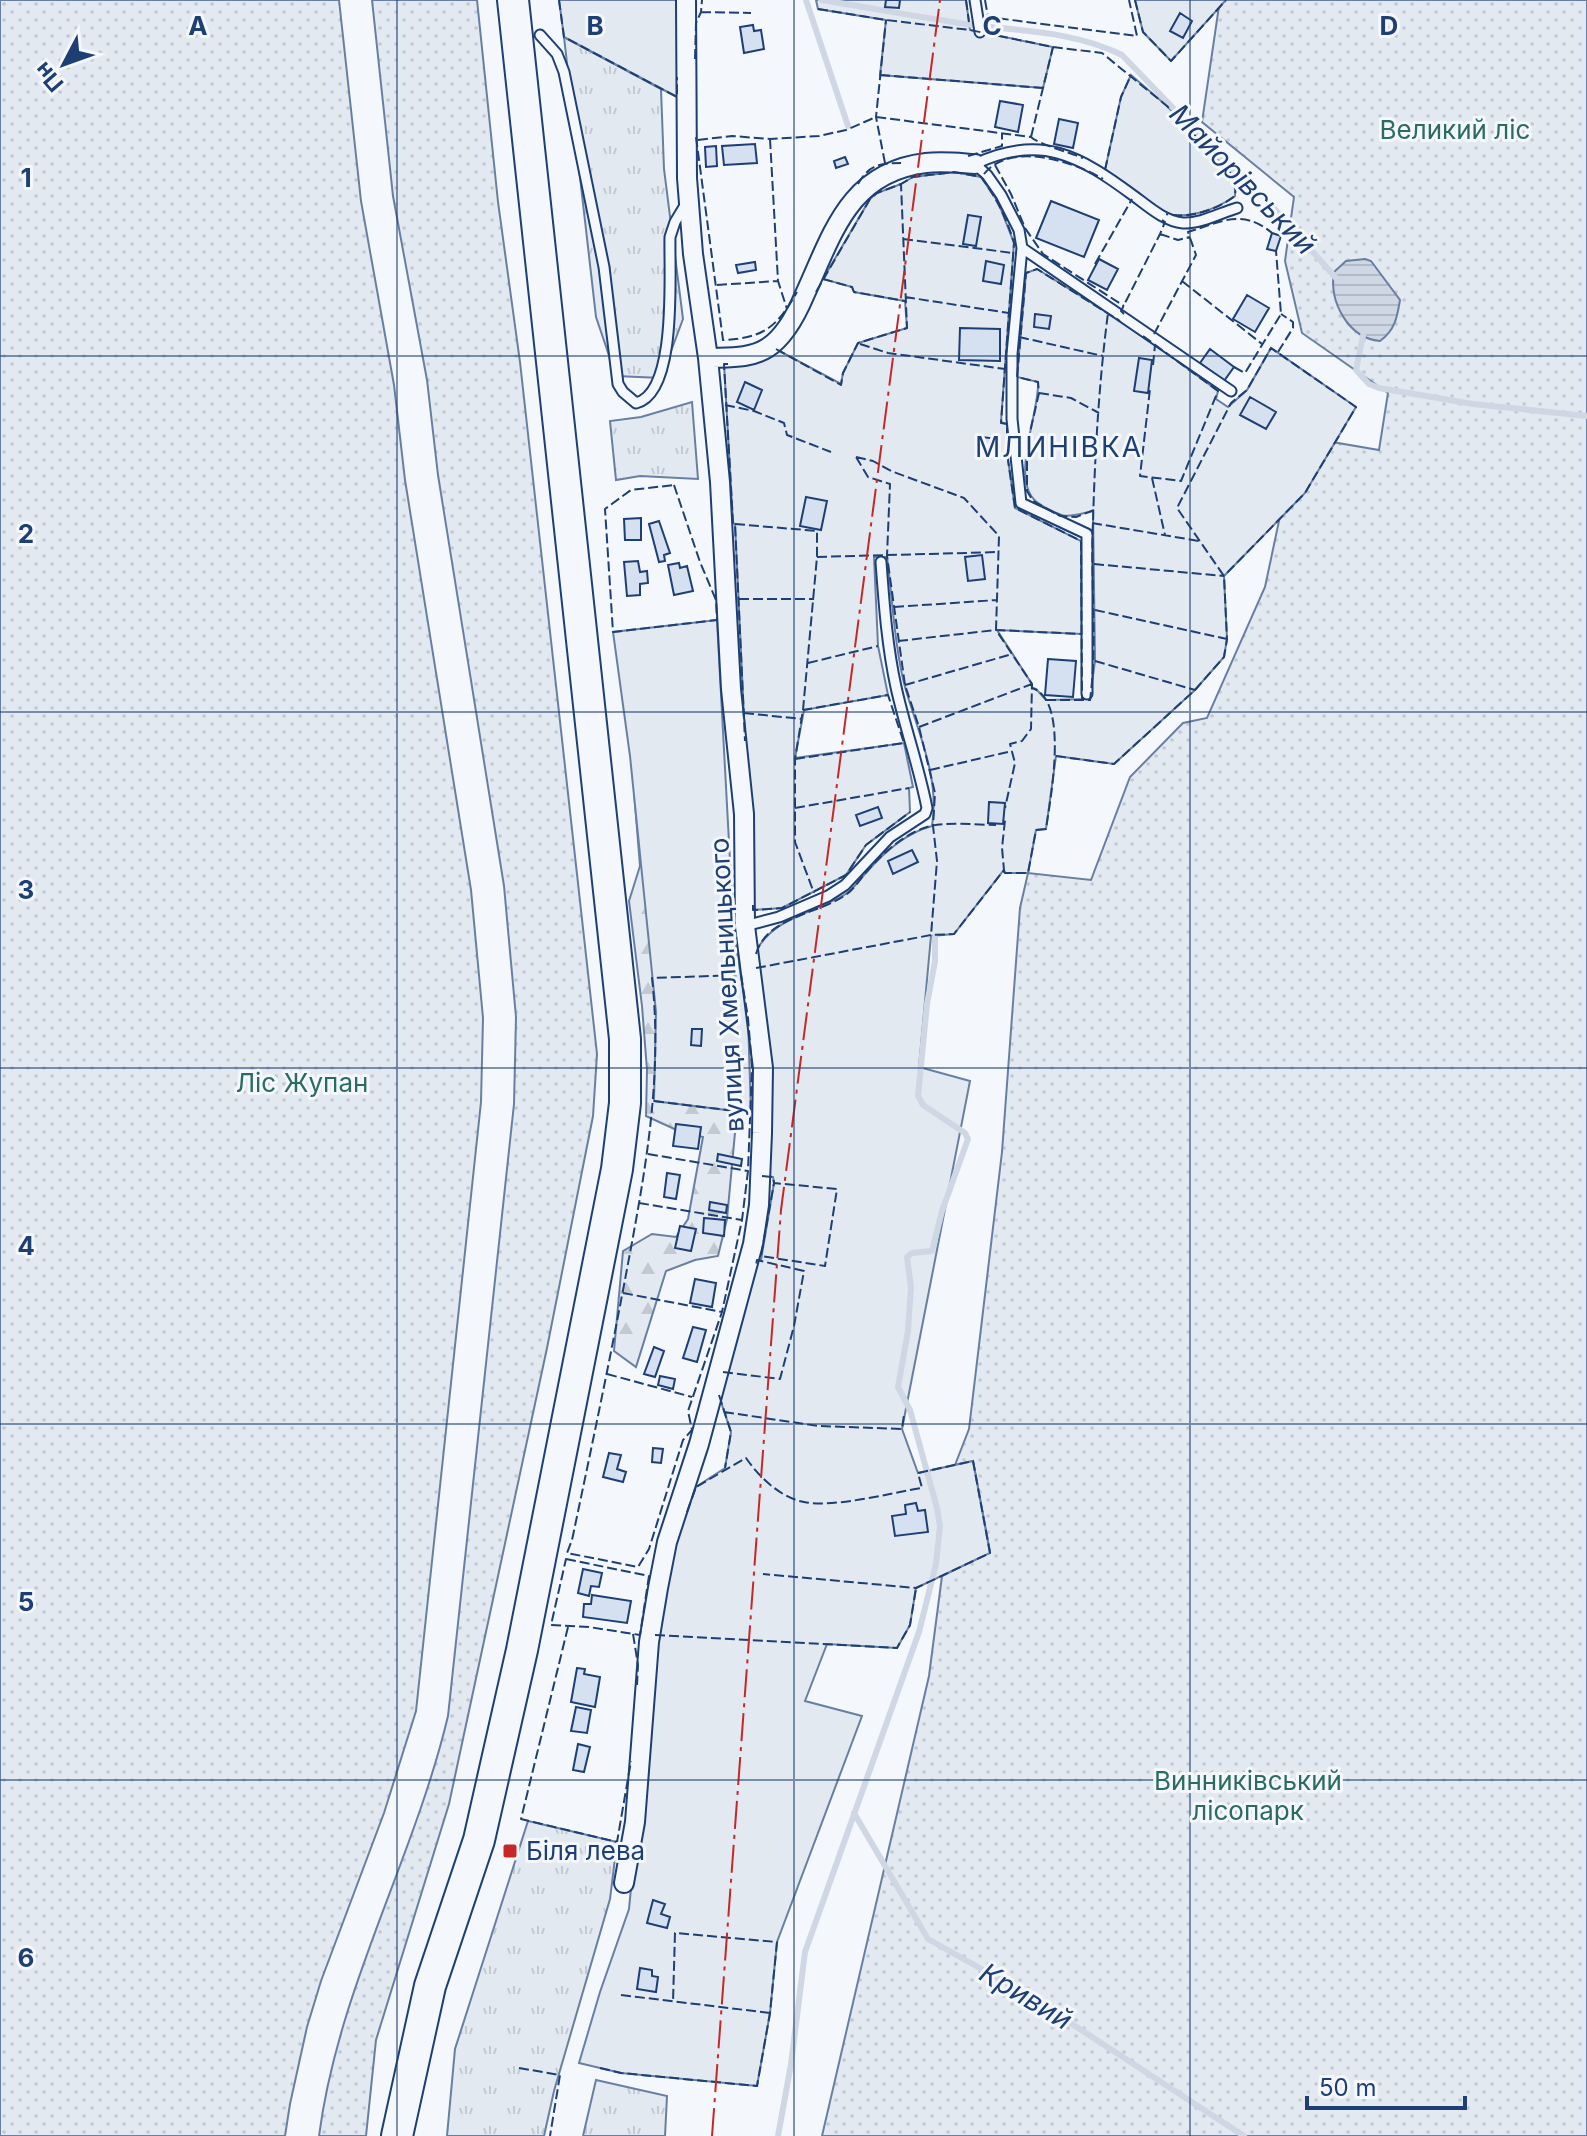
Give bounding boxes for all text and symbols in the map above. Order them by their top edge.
text: A [188,10,208,41]
text: B [586,10,604,41]
text: C [982,10,1002,41]
text: D [1380,10,1398,41]
north arrow [24,24,104,104]
text: Пн [29,57,69,97]
water label: Майорівський [1163,97,1323,261]
park label: Великий ліс [1380,114,1530,145]
text: 1 [20,162,32,193]
district label: МЛИНІВКА [975,430,1143,464]
text: 2 [18,518,34,549]
street label: вулиця Хмельницького [703,837,750,1133]
text: 3 [18,874,34,905]
park label: Ліс Жупан [236,1067,368,1098]
text: 4 [17,1230,35,1261]
text: 5 [18,1586,34,1617]
park label: Винниківський лісопарк [1154,1765,1342,1826]
place label: Бiля лева [526,1835,645,1866]
marker: Бiля лева [501,1842,519,1860]
text: 6 [18,1942,34,1973]
water label: Кривий [974,1955,1078,2037]
scale bar [1307,2060,1465,2110]
text: 50 m [1319,2073,1377,2102]

